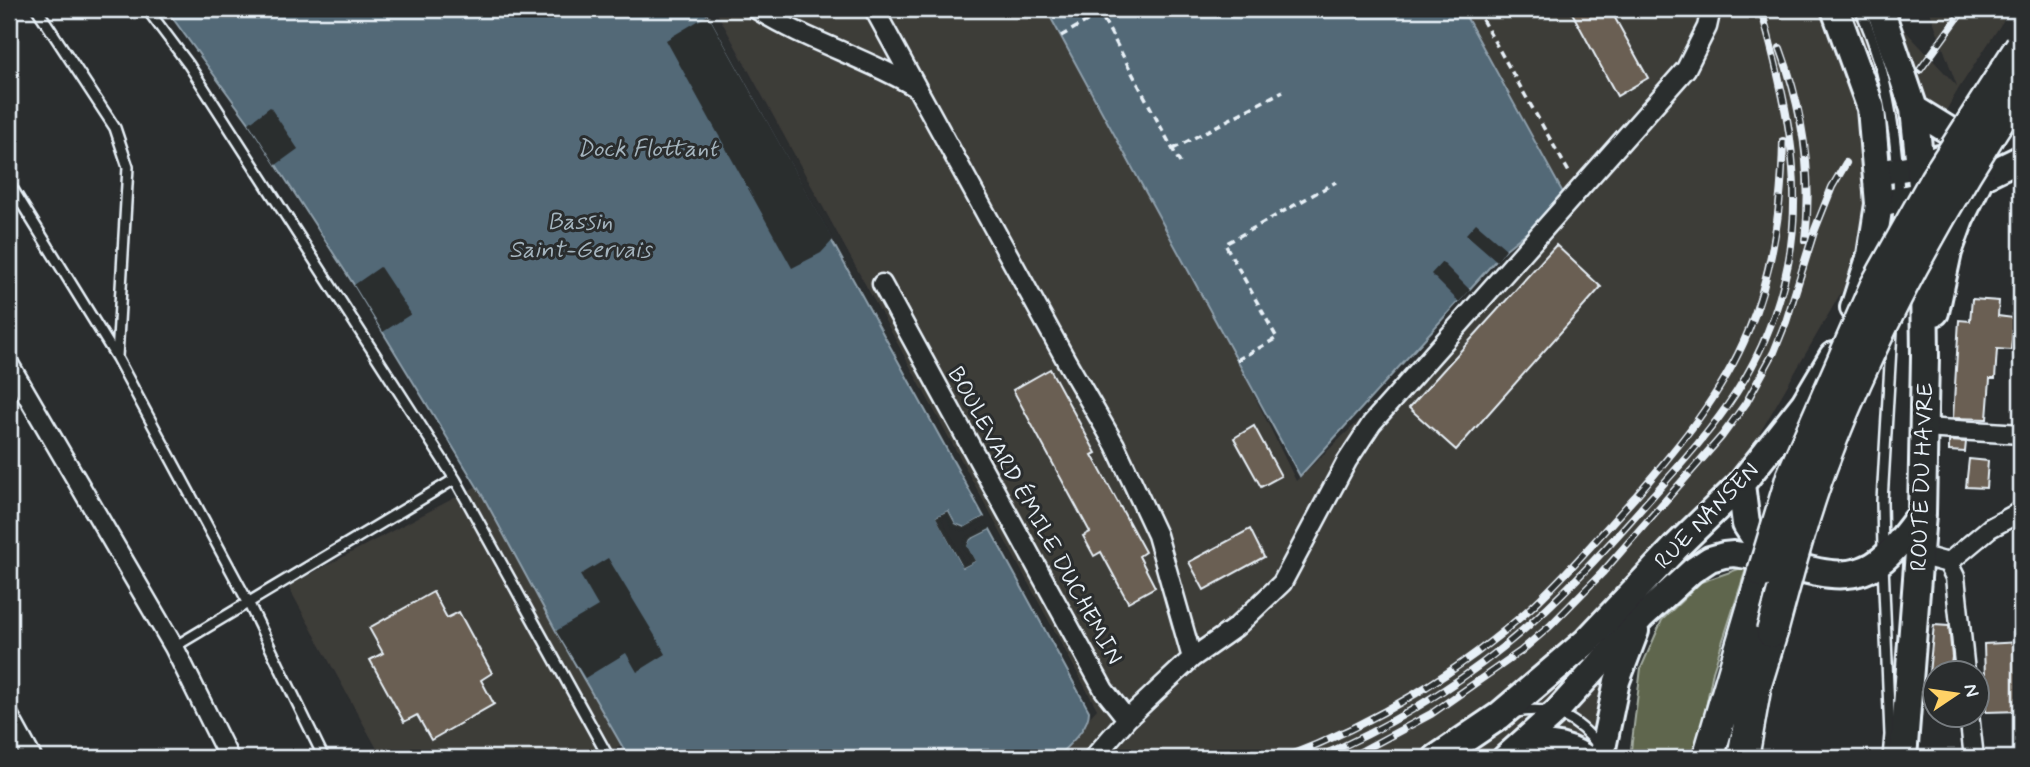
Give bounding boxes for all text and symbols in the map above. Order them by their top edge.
water label: Dock Flottant [577,134,719,165]
water label: Bassin Saint-Gervais [509,207,653,266]
street label: BOULEVARD ÉMILE DUCHEMIN [940,361,1130,670]
street label: ROUTE DU HAVRE [1905,382,1941,572]
street label: RUE NANSEN [1649,456,1766,576]
north arrow [1922,658,1992,728]
text: N [1957,682,1985,699]

